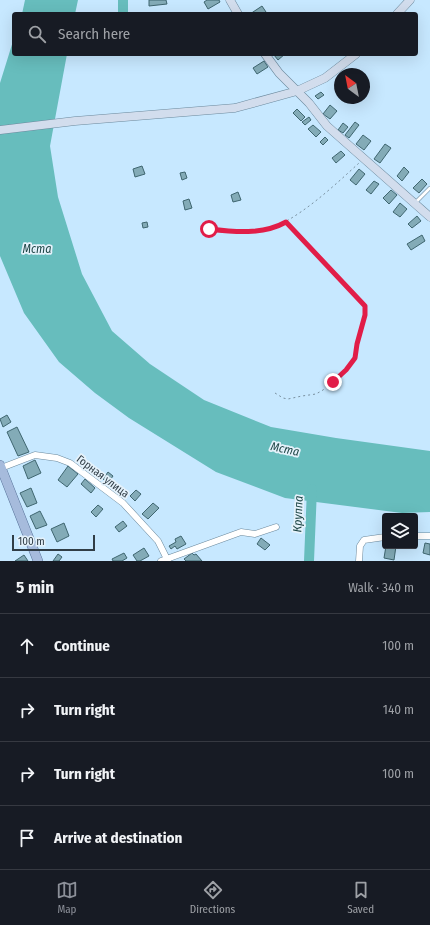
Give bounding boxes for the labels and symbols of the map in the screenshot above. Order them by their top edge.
north arrow [334,68,370,104]
route start [200,220,218,238]
water label: Мста [22,242,52,256]
route end [324,373,342,391]
water label: Мста [269,439,301,459]
street label: Горная улица [74,452,132,500]
water label: Круппа [290,495,306,533]
scale bar [12,533,95,552]

